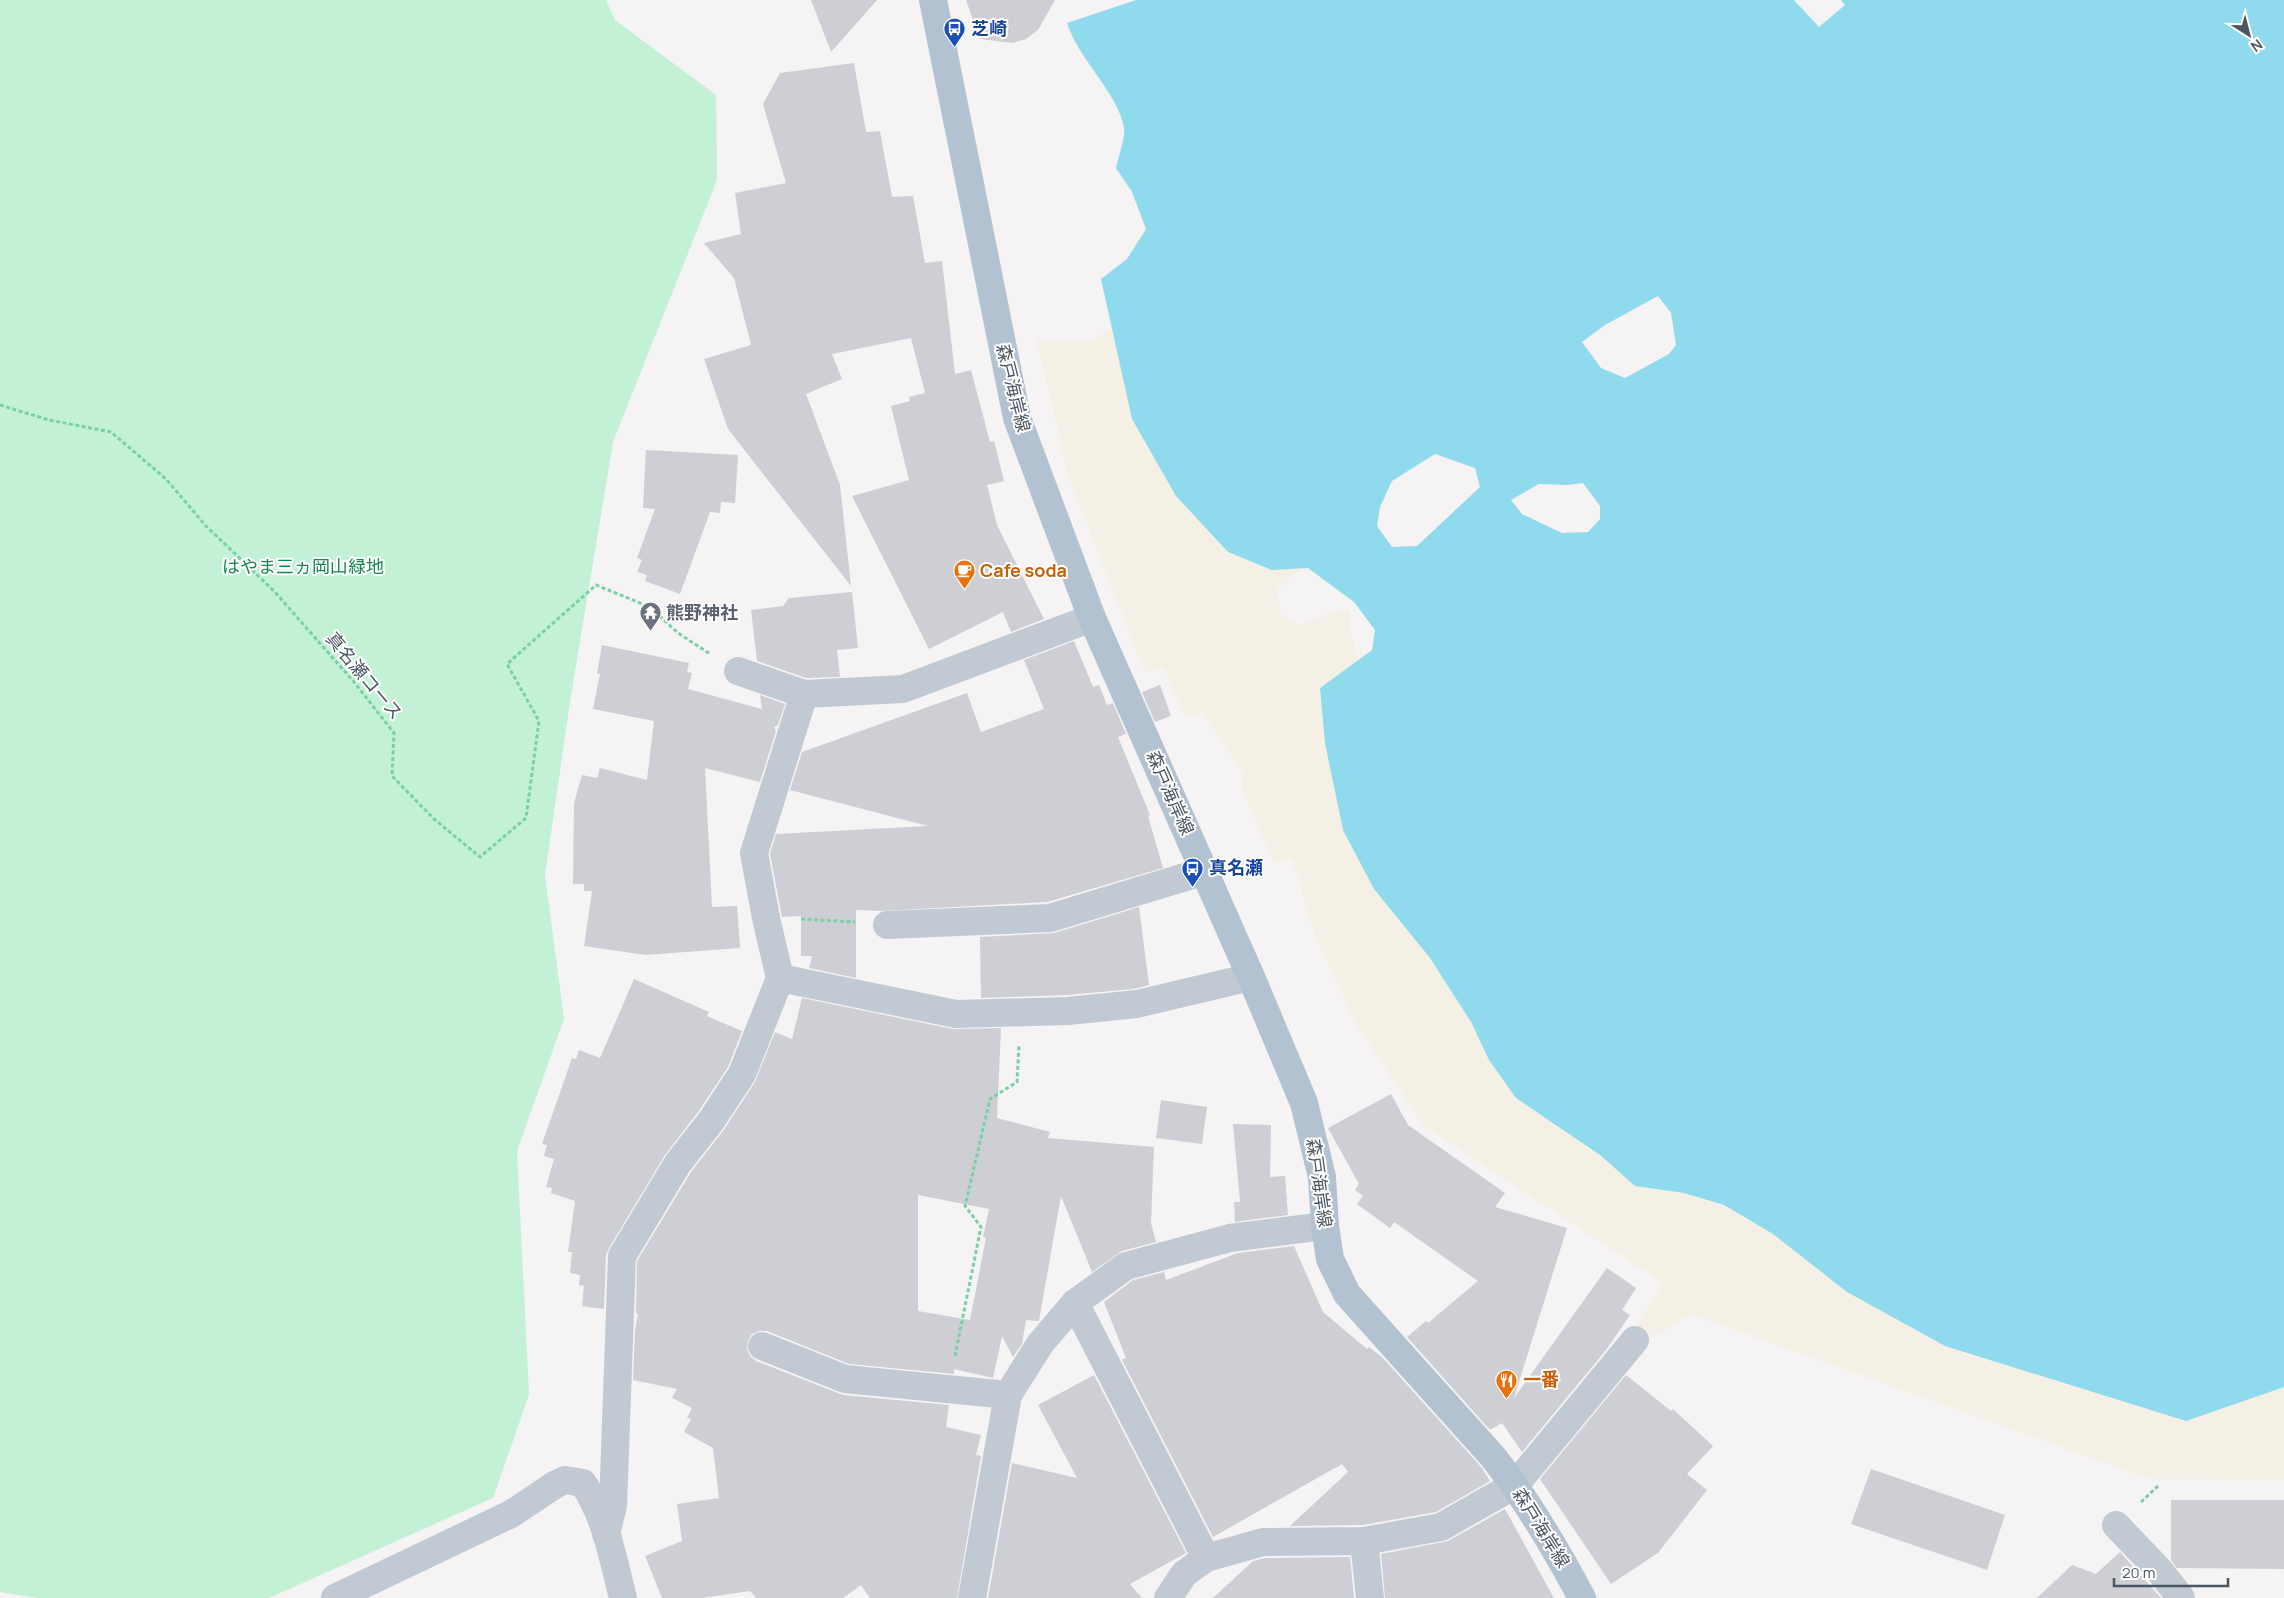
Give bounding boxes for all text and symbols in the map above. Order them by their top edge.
north arrow [2224,10,2274,60]
place label: 芝崎 [971,16,1007,40]
bus stop icon: 芝崎 [943,17,967,48]
text: N [2247,35,2267,57]
street label: 森戸海岸線 [991,341,1037,434]
park label: はやま三ヵ岡山緑地 [222,554,384,578]
place label: Cafe soda [980,558,1067,582]
cafe icon: Cafe soda [952,559,976,590]
place label: 熊野神社 [666,600,738,624]
temple icon: 熊野神社 [638,601,662,632]
street label: 真名瀬コース [321,627,408,724]
street label: 森戸海岸線 [1142,747,1200,839]
place label: 真名瀬 [1209,855,1263,879]
bus stop icon: 真名瀬 [1181,856,1205,887]
street label: 森戸海岸線 [1302,1137,1338,1229]
place label: 一番 [1523,1367,1559,1391]
restaurant icon: 一番 [1495,1368,1519,1399]
street label: 森戸海岸線 [1508,1483,1576,1572]
scale bar [2114,1556,2228,1588]
text: 20 m [2122,1562,2155,1583]

